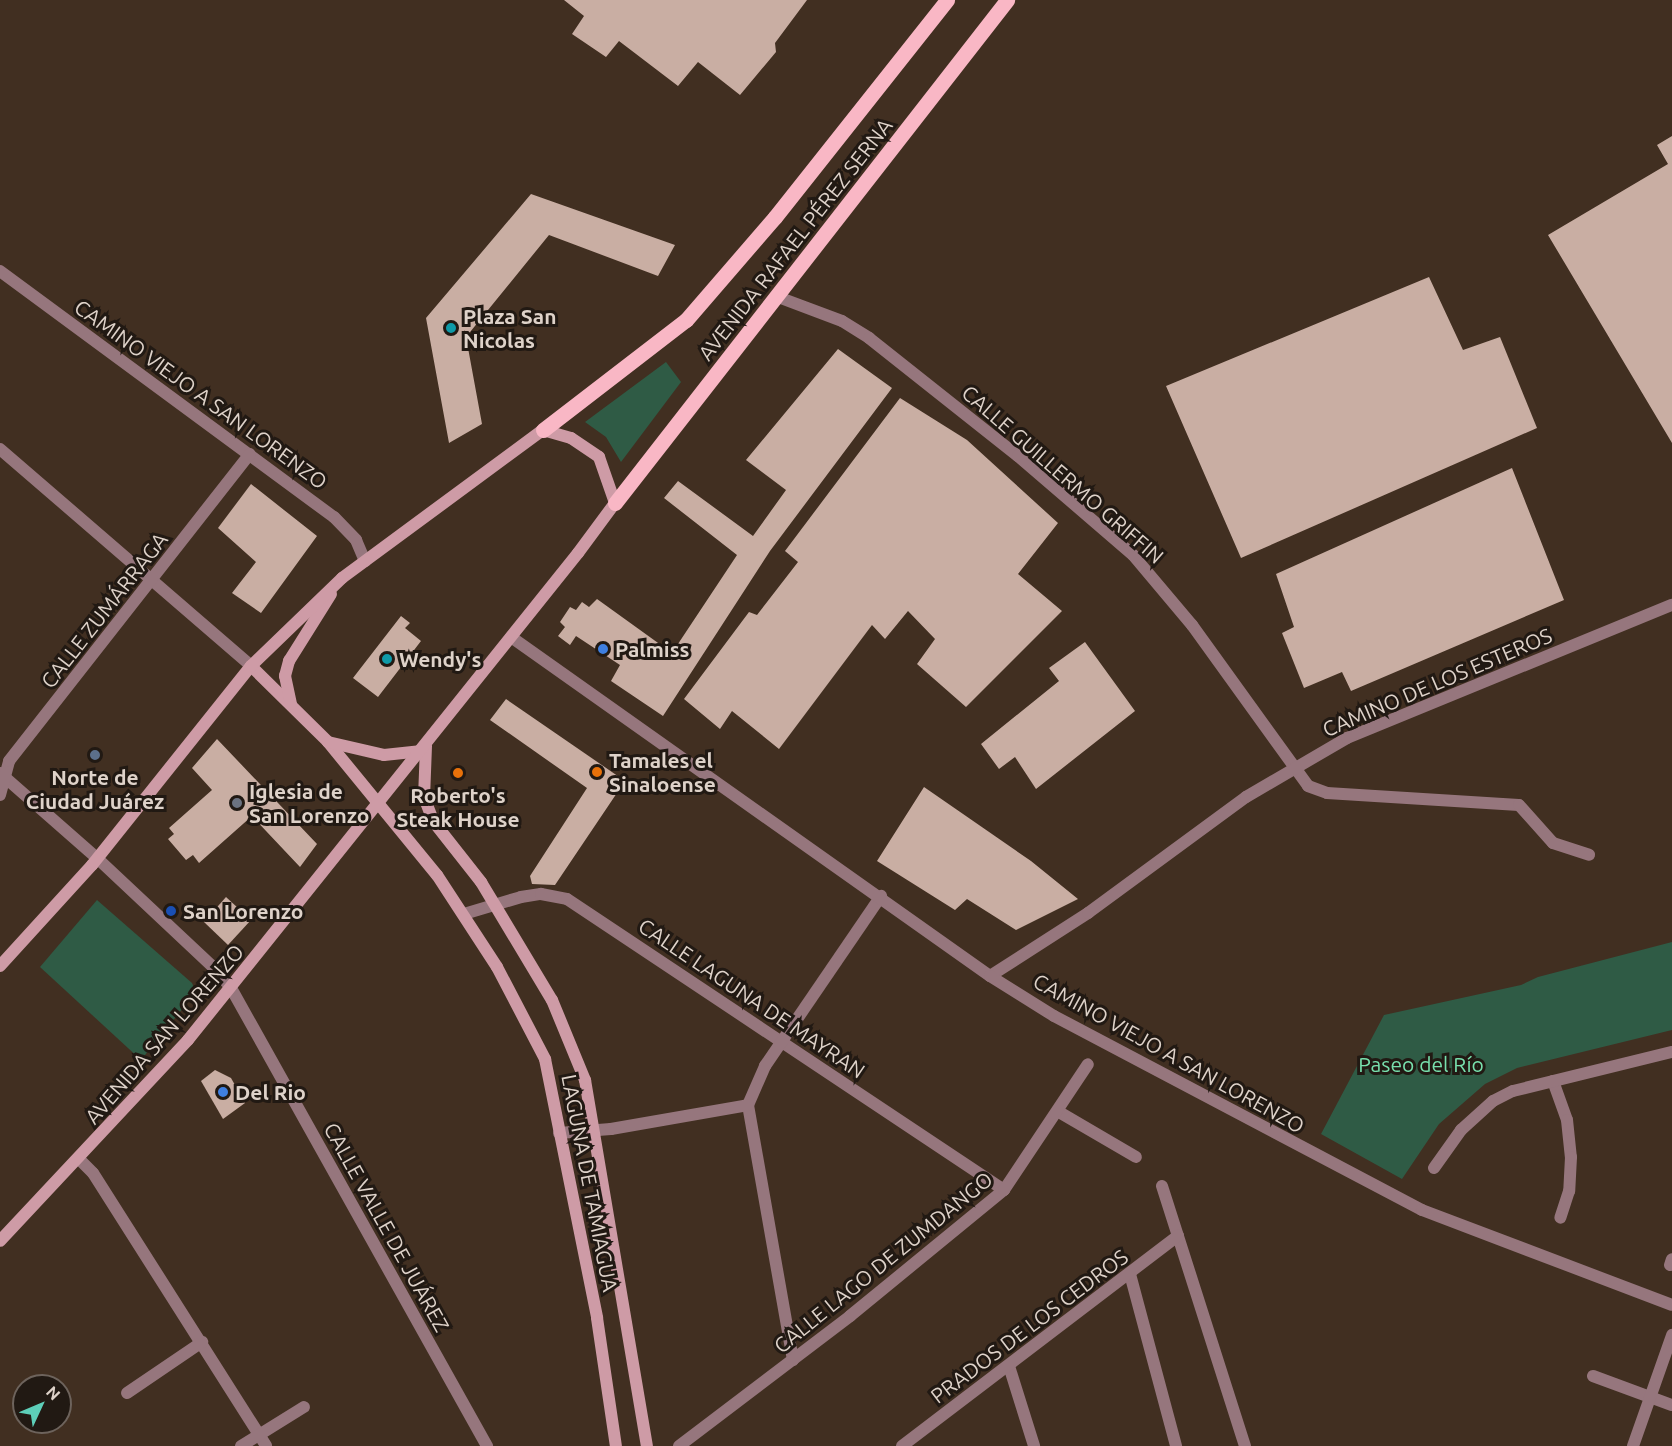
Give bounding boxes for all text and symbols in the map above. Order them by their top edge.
street label: AVENIDA RAFAEL PÉREZ SERNA [693,113,897,365]
street label: CAMINO VIEJO A SAN LORENZO [70,294,332,494]
place label: Plaza San Nicolas [463,303,557,353]
marker: Plaza San Nicolas [444,321,458,335]
street label: CALLE GUILLERMO GRIFFIN [957,379,1169,569]
street label: CALLE ZUMÁRRAGA [35,527,173,693]
street label: CAMINO DE LOS ESTEROS [1318,622,1556,742]
place label: Palmiss [615,636,689,662]
marker: Palmiss [596,642,610,656]
place label: Wendy's [399,646,481,672]
marker: Wendy's [380,652,394,666]
place label: Tamales el Sinaloense [609,747,716,797]
marker: Norte de Ciudad Juárez [88,748,102,762]
place label: Norte de Ciudad Juárez [26,764,164,814]
marker: Tamales el Sinaloense [590,765,604,779]
marker: Roberto's Steak House [451,766,465,780]
place label: Iglesia de San Lorenzo [249,778,369,828]
place label: Roberto's Steak House [396,782,520,832]
marker: Iglesia de San Lorenzo [230,796,244,810]
place label: San Lorenzo [183,898,303,924]
marker: San Lorenzo [164,904,178,918]
street label: CALLE LAGUNA DE MAYRAN [634,913,870,1083]
street label: AVENIDA SAN LORENZO [79,939,249,1129]
street label: CAMINO VIEJO A SAN LORENZO [1029,968,1309,1138]
park label: Paseo del Río [1358,1051,1484,1077]
street label: LAGUNA DE TAMIAGUA [557,1072,623,1294]
place label: Del Rio [235,1079,306,1105]
marker: Del Rio [216,1085,230,1099]
street label: CALLE VALLE DE JUÁREZ [319,1118,455,1336]
street label: CALLE LAGO DE ZUMDANGO [769,1166,997,1358]
street label: PRADOS DE LOS CEDROS [925,1244,1133,1408]
north arrow [12,1374,72,1434]
text: N [43,1382,64,1403]

